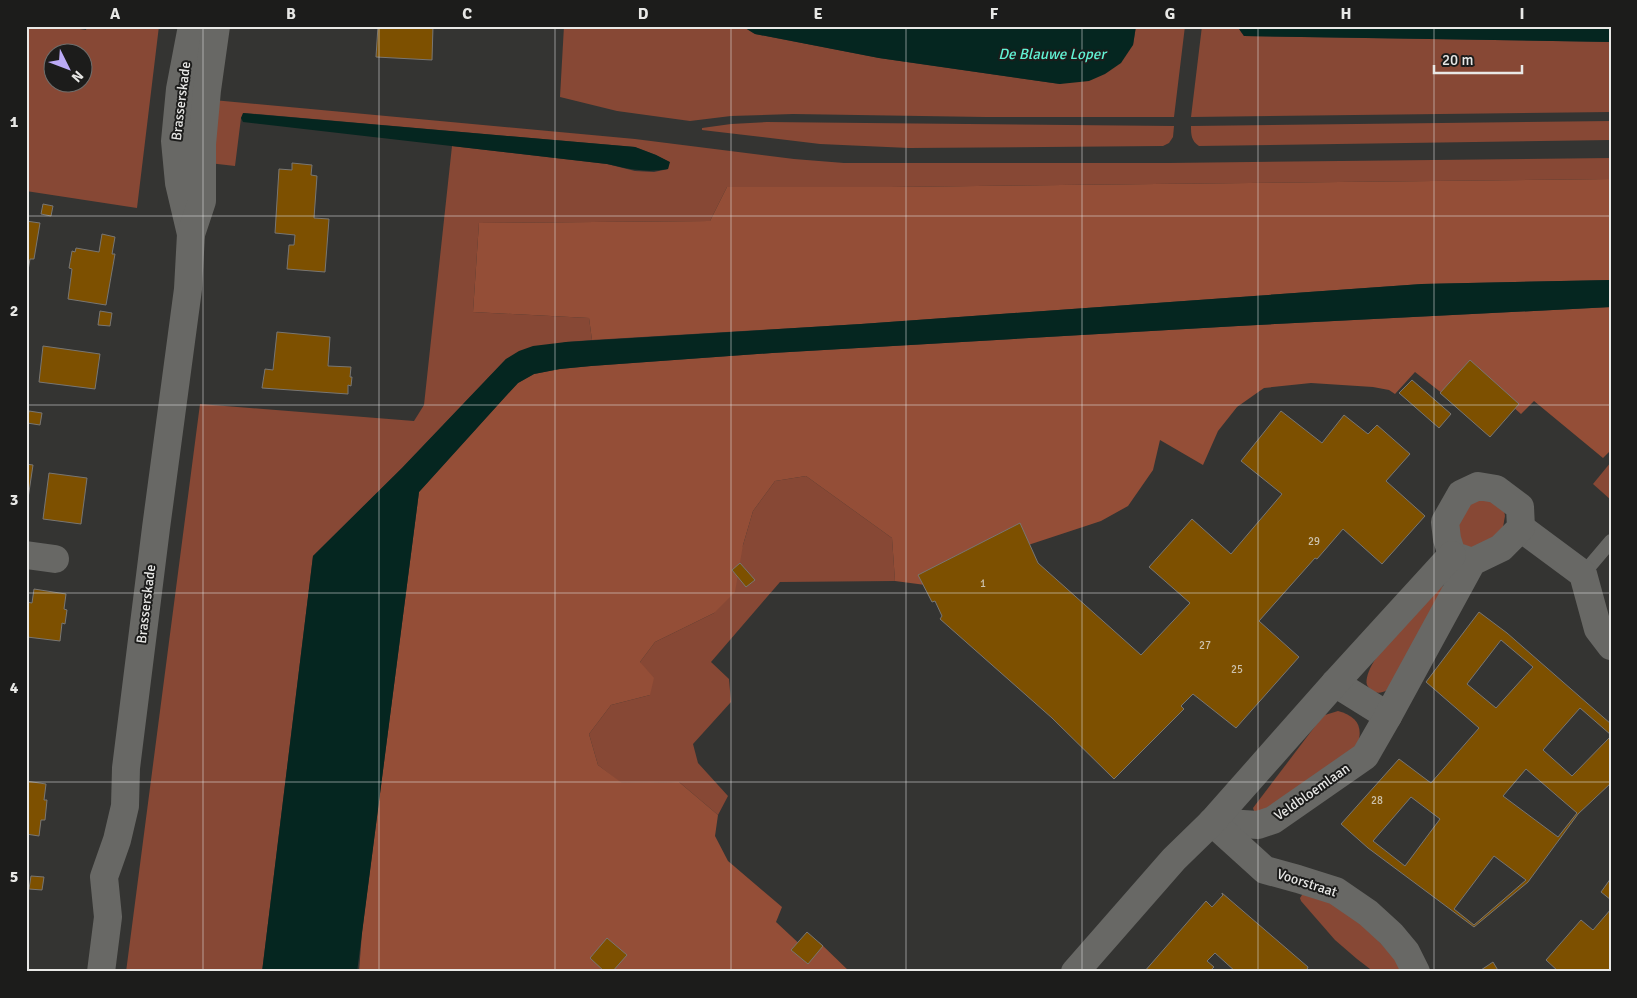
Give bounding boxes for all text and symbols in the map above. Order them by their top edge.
text: A [110,4,121,24]
text: B [286,4,296,24]
text: C [462,4,472,24]
text: D [638,4,649,24]
text: E [813,4,823,24]
text: F [990,4,999,24]
text: G [1165,4,1175,24]
text: H [1341,4,1351,24]
text: I [1519,4,1525,24]
north arrow [42,42,92,92]
scale bar [1434,42,1522,74]
water label: De Blauwe Loper [998,45,1108,63]
text: 20 m [1442,51,1473,69]
street label: Brasserskade [168,61,194,141]
text: N [68,67,87,86]
text: 1 [10,112,19,132]
text: 2 [10,301,18,321]
text: 3 [10,490,18,510]
house number: 29 [1308,535,1320,548]
street label: Brasserskade [133,564,159,644]
house number: 1 [980,577,986,590]
house number: 27 [1199,639,1211,652]
house number: 25 [1231,663,1243,676]
text: 4 [10,678,19,698]
street label: Veldbloemlaan [1271,760,1353,824]
house number: 28 [1371,794,1383,807]
street label: Voorstraat [1275,865,1339,901]
text: 5 [10,867,18,887]

